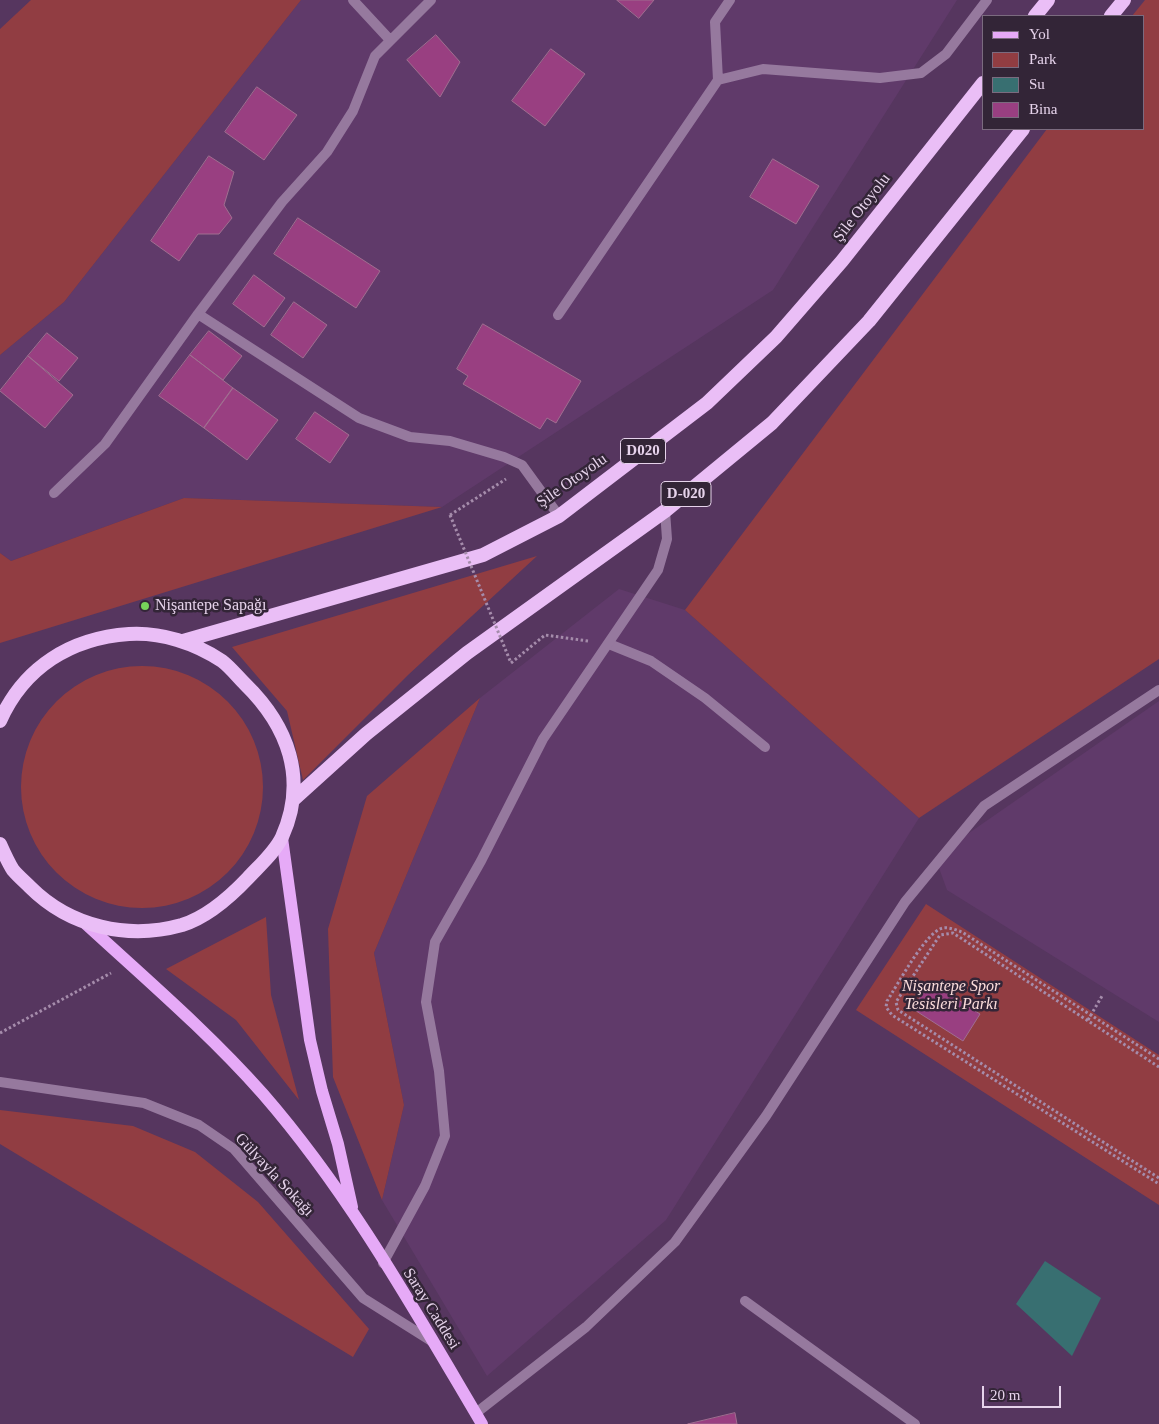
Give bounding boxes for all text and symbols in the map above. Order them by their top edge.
legend [982,15,1144,130]
text: Yol [1029,26,1050,42]
text: Park [1029,51,1057,67]
text: Su [1029,76,1045,92]
text: Bina [1029,101,1057,117]
street label: Şile Otoyolu [829,170,895,246]
road number: D020 [620,438,666,464]
street label: Şile Otoyolu [533,450,611,512]
road number: D-020 [661,482,711,506]
place label: Nişantepe Sapağı [155,596,267,616]
marker: Nişantepe Sapağı [139,600,151,612]
park label: Nişantepe Spor Tesisleri Parkı [902,977,1000,1015]
street label: Gülyayla Sokağı [230,1129,318,1221]
street label: Saray Caddesi [398,1265,464,1353]
scale bar [984,1376,1063,1408]
text: 20 m [990,1387,1020,1403]

